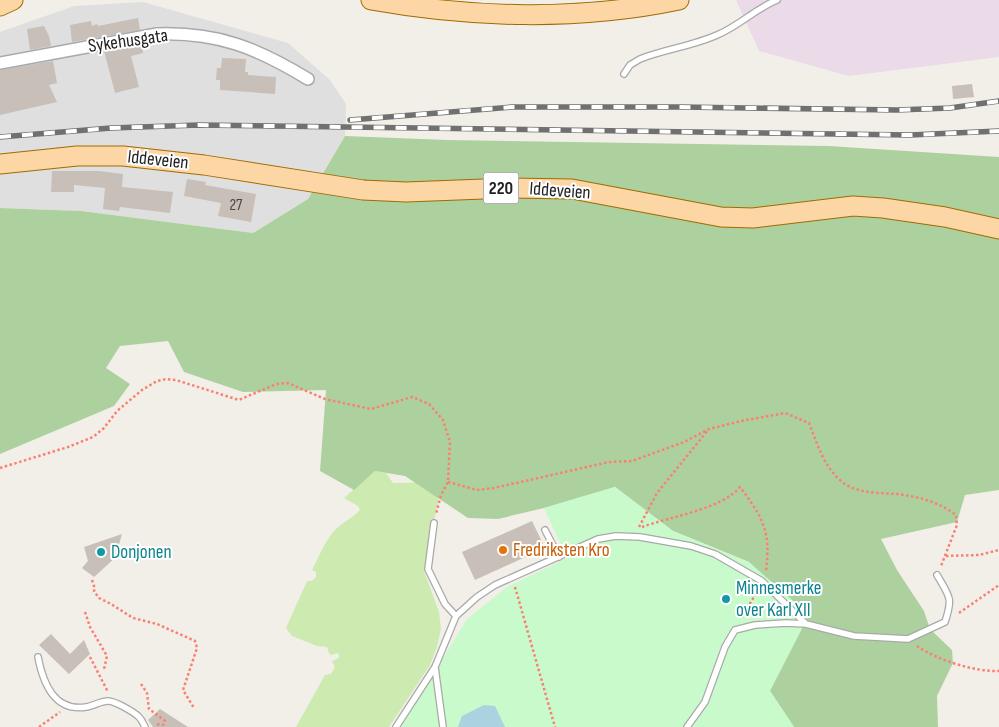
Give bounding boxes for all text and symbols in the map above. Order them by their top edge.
street label: Sykehusgata [87,24,169,58]
street label: Iddeveien [126,145,190,175]
road number: 220 [484,172,518,204]
street label: Iddeveien [529,177,591,205]
house number: 27 [229,196,243,215]
place label: Fredriksten Kro [513,539,610,562]
place label: Donjonen [111,541,172,564]
marker: Fredriksten Kro [497,544,509,556]
marker: Donjonen [95,546,107,558]
place label: Minnesmerke over Karl XII [736,577,821,622]
marker: Minnesmerke over Karl XII [720,593,732,605]

